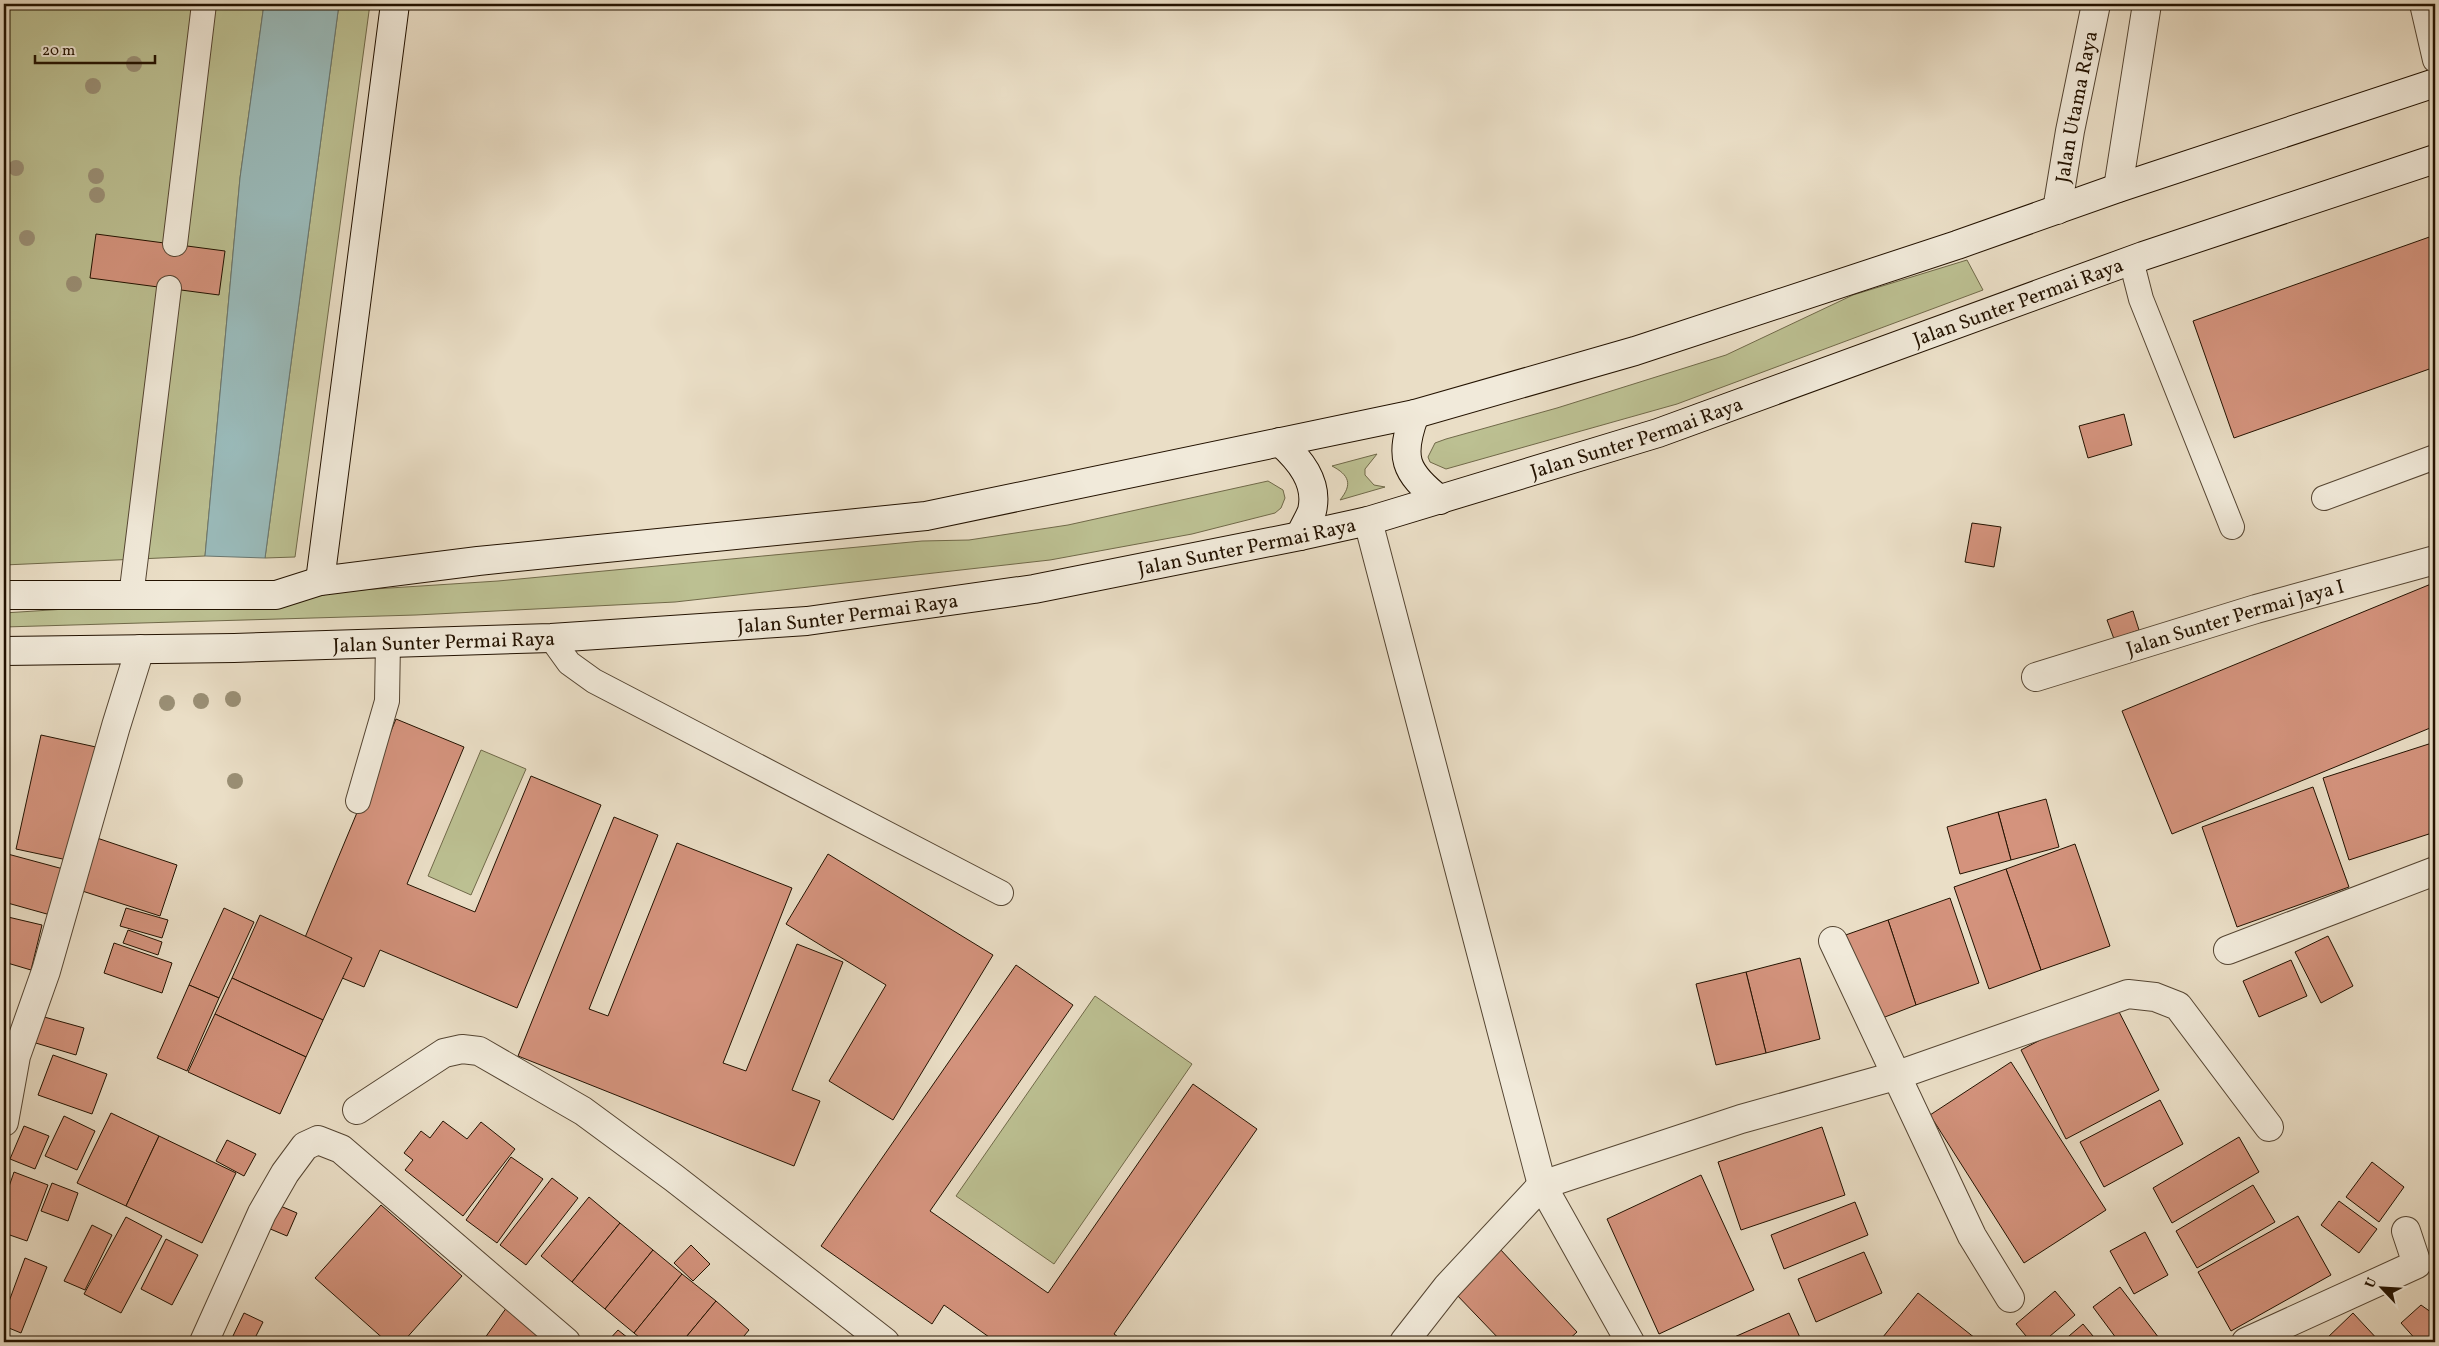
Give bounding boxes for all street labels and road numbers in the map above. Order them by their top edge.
street label: Jalan Utama Raya [2050,28,2106,185]
street label: Jalan Sunter Permai Raya [1909,252,2128,355]
street label: Jalan Sunter Permai Raya [1527,391,1747,487]
street label: Jalan Sunter Permai Raya [1136,512,1359,584]
street label: Jalan Sunter Permai Jaya I [2123,573,2348,664]
street label: Jalan Sunter Permai Raya [737,588,960,642]
street label: Jalan Sunter Permai Raya [332,626,555,661]

